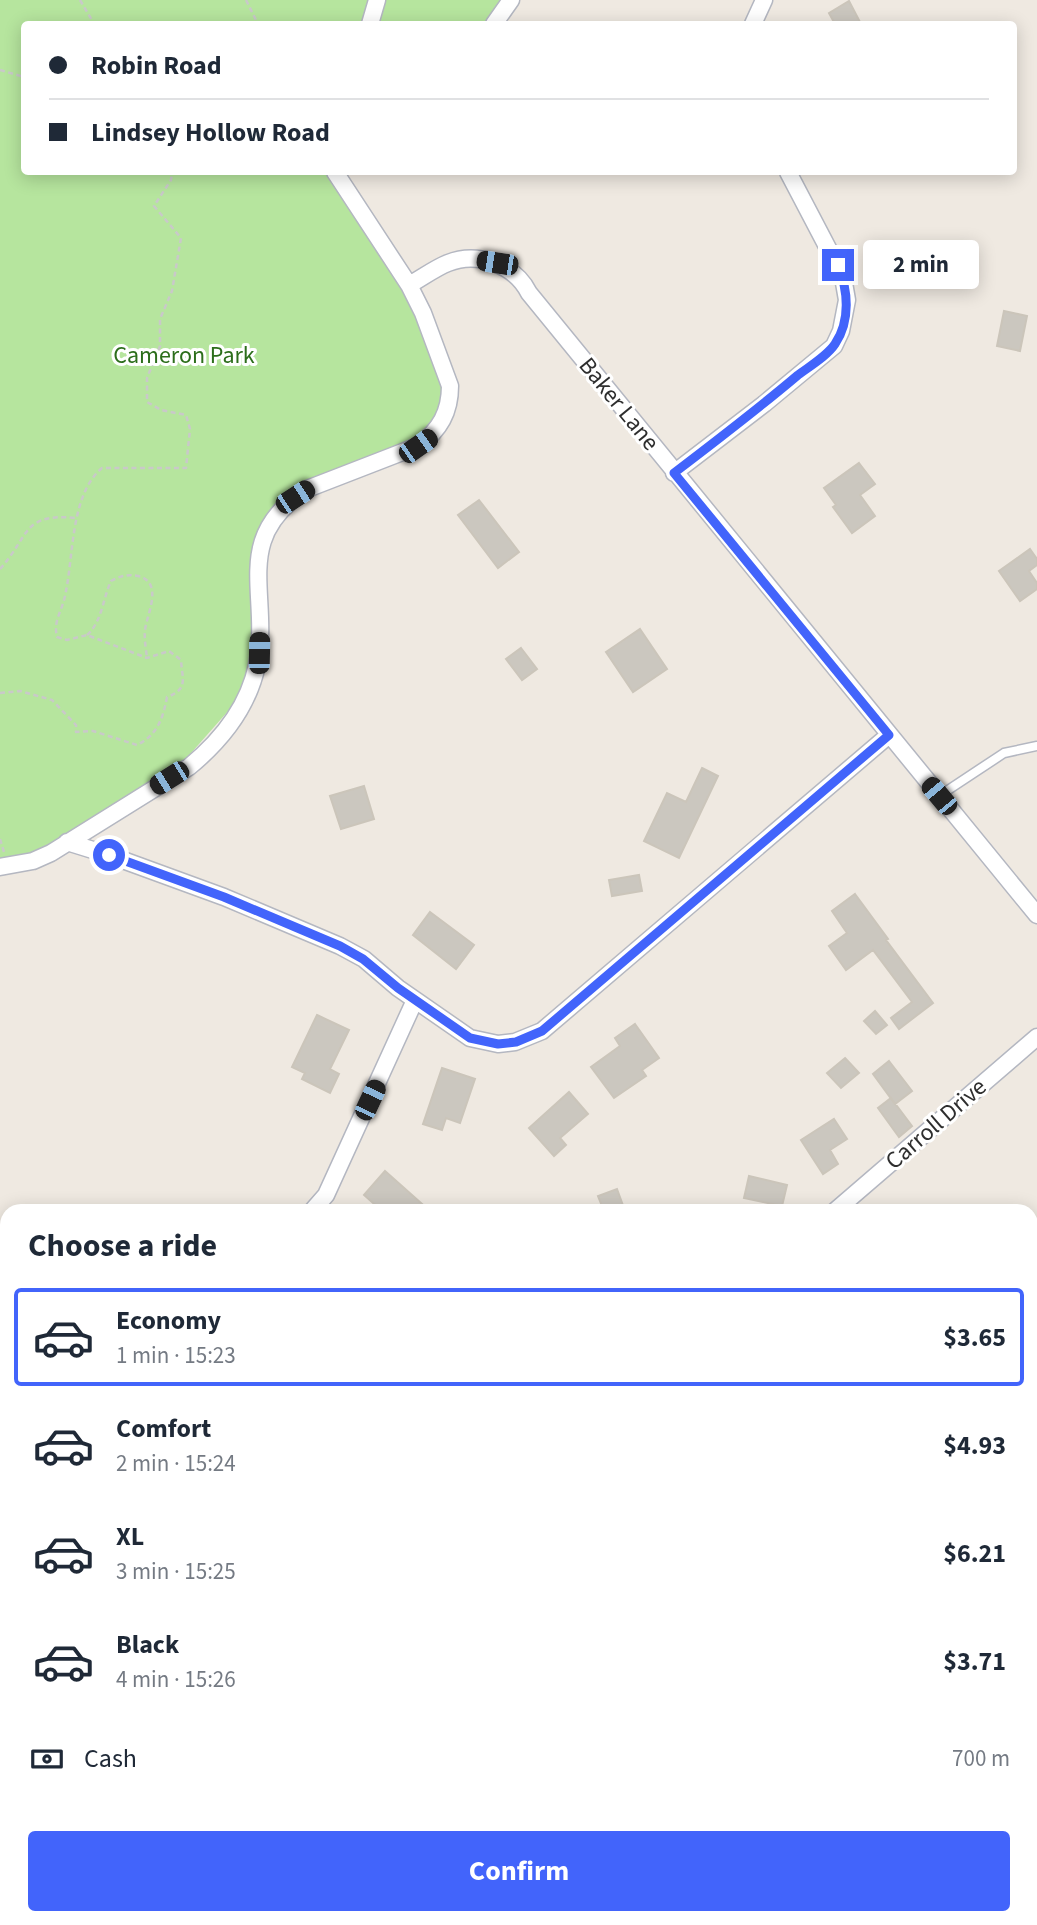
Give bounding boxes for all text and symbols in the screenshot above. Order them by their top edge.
text: Robin Road [91,47,222,84]
text: Lindsey Hollow Road [91,114,330,151]
callout: 2 min [862,240,978,290]
text: 2 min [893,248,949,281]
car [475,249,520,277]
route end [822,249,854,281]
park label: Cameron Park [113,338,255,373]
street label: Baker Lane [570,350,668,458]
car [395,425,442,467]
car [272,477,319,517]
car [249,632,270,674]
car [146,758,193,798]
car [918,773,961,819]
route start [93,839,125,871]
street label: Carroll Drive [878,1070,994,1178]
car [352,1077,389,1123]
text: Choose a ride [28,1223,217,1269]
text: Economy [116,1302,221,1339]
icon: car [32,1306,95,1369]
text: $3.65 [943,1319,1006,1356]
text: 1 min · 15:23 [116,1339,236,1372]
text: Comfort [116,1410,211,1447]
icon: car [32,1414,95,1477]
text: $4.93 [943,1427,1006,1464]
text: 2 min · 15:24 [116,1447,236,1480]
text: XL [116,1518,144,1555]
icon: car [32,1522,95,1585]
text: $6.21 [943,1535,1006,1572]
text: 3 min · 15:25 [116,1555,236,1588]
text: Black [116,1626,179,1663]
icon: car [32,1630,95,1693]
text: $3.71 [943,1643,1006,1680]
text: 4 min · 15:26 [116,1663,236,1696]
icon: cash [28,1740,66,1778]
text: Cash [84,1740,137,1777]
text: 700 m [952,1742,1010,1775]
button: Confirm [28,1831,1010,1911]

